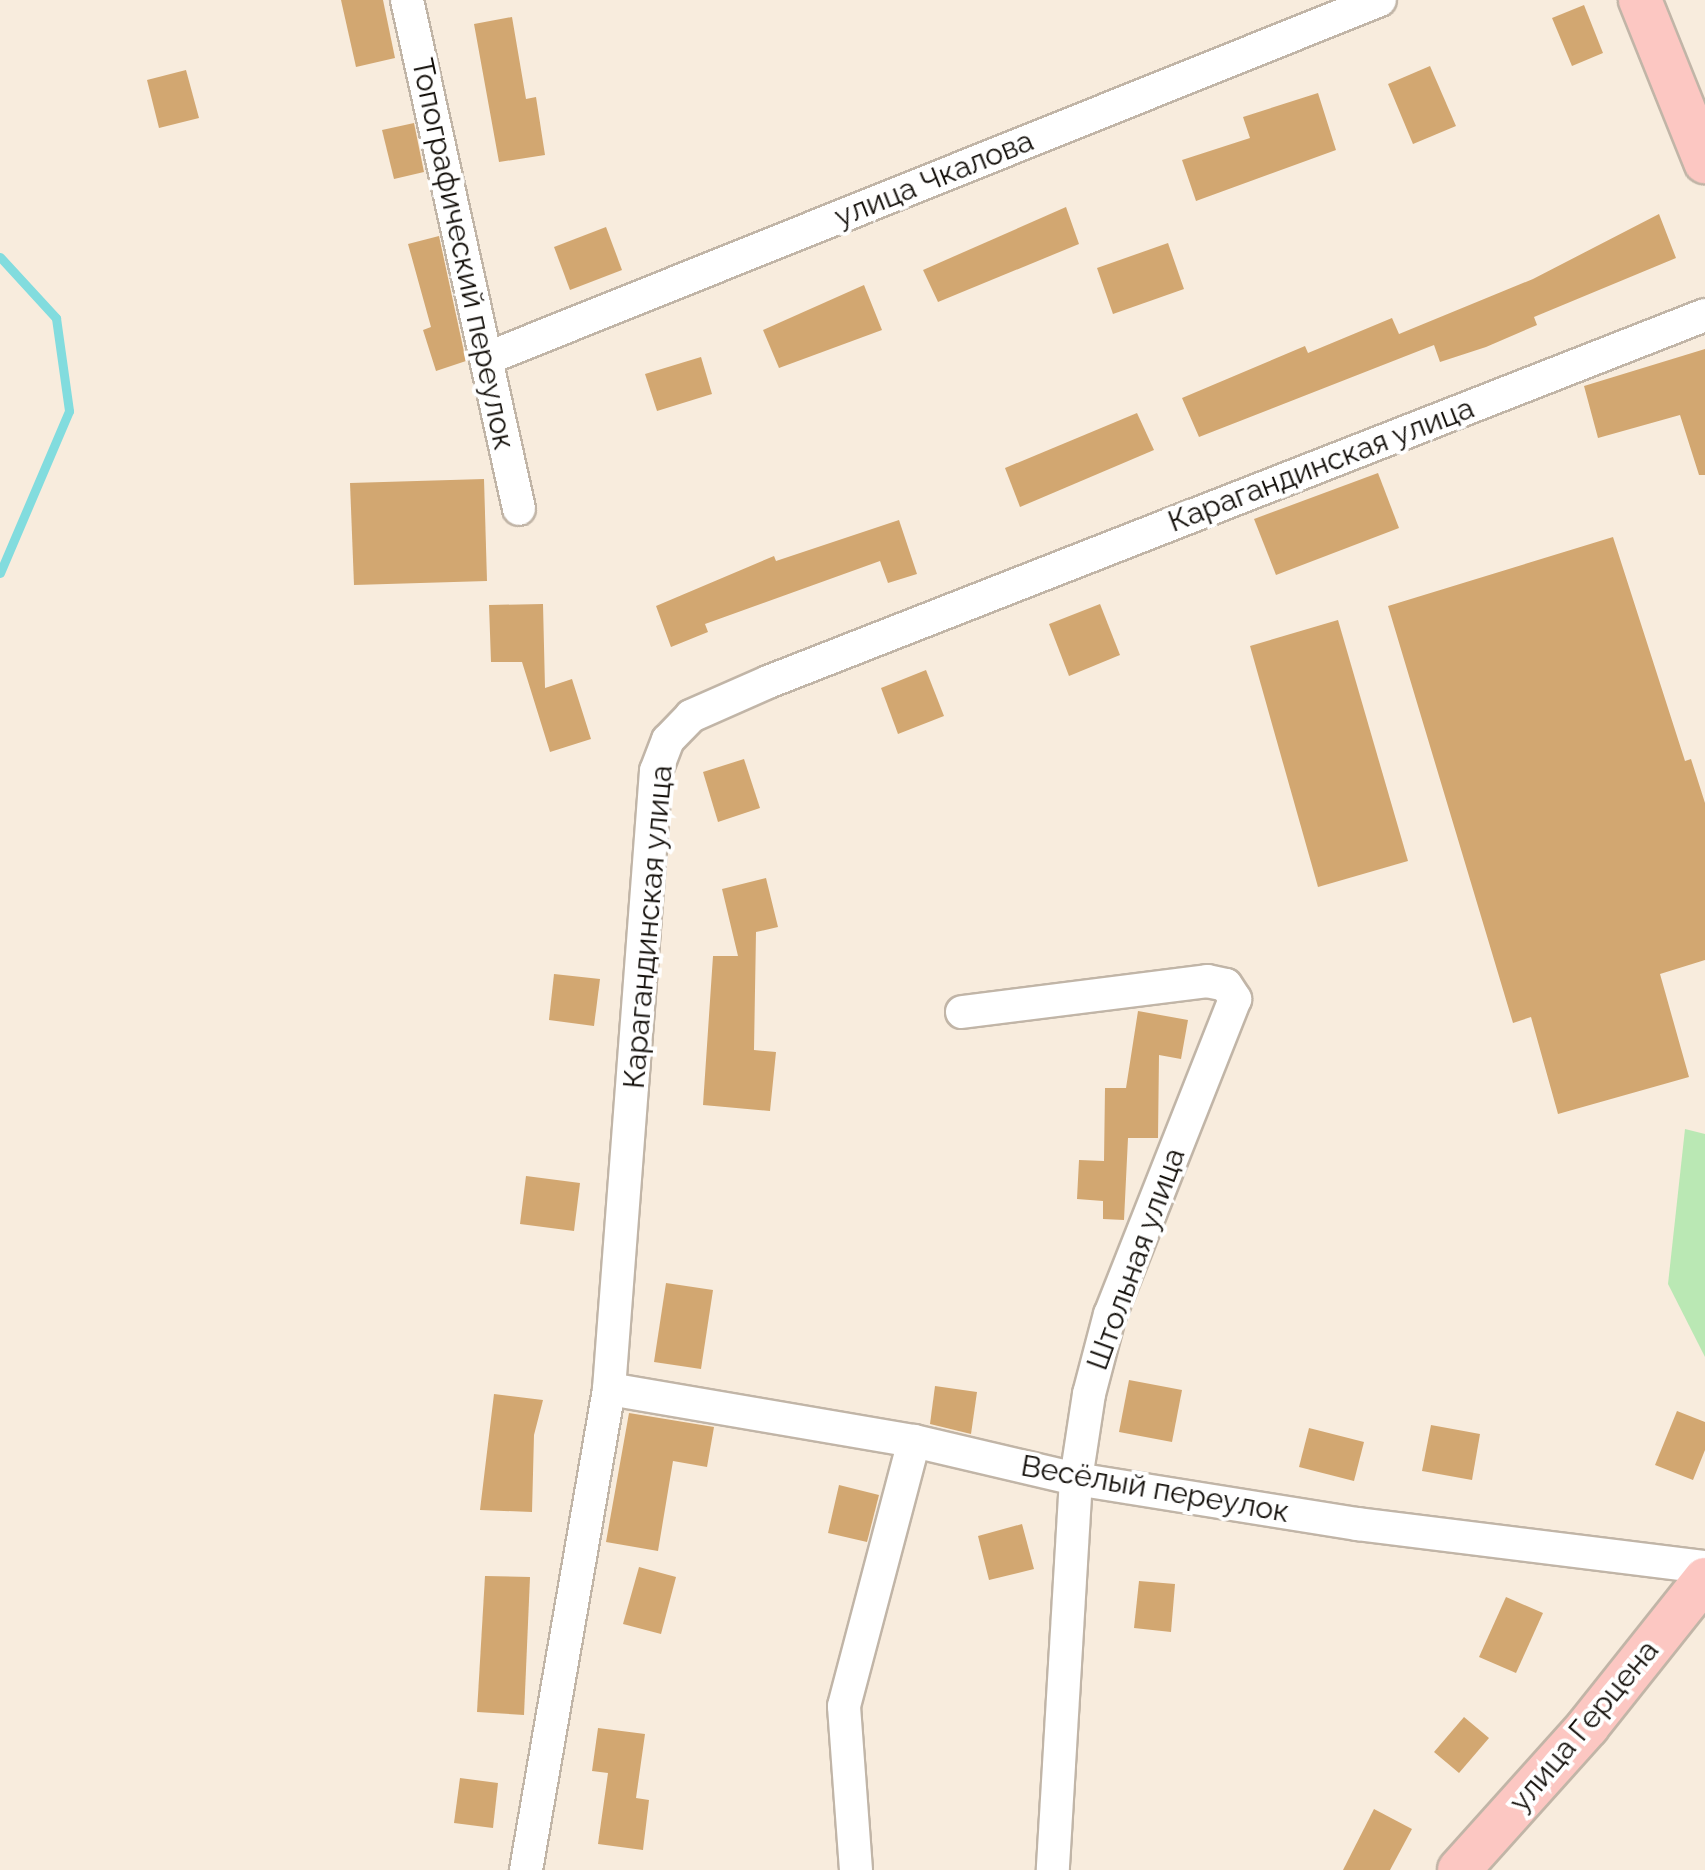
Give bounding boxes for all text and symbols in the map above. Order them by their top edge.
street label: Топографический переулок [404,55,522,453]
street label: улица Чкалова [829,123,1039,235]
street label: Карагандинская улица [1163,390,1479,540]
street label: Карагандинская улица [616,763,680,1091]
street label: Штольная улица [1079,1143,1193,1375]
street label: Весёлый переулок [1018,1448,1292,1530]
street label: улица Герцена [1502,1633,1666,1819]

